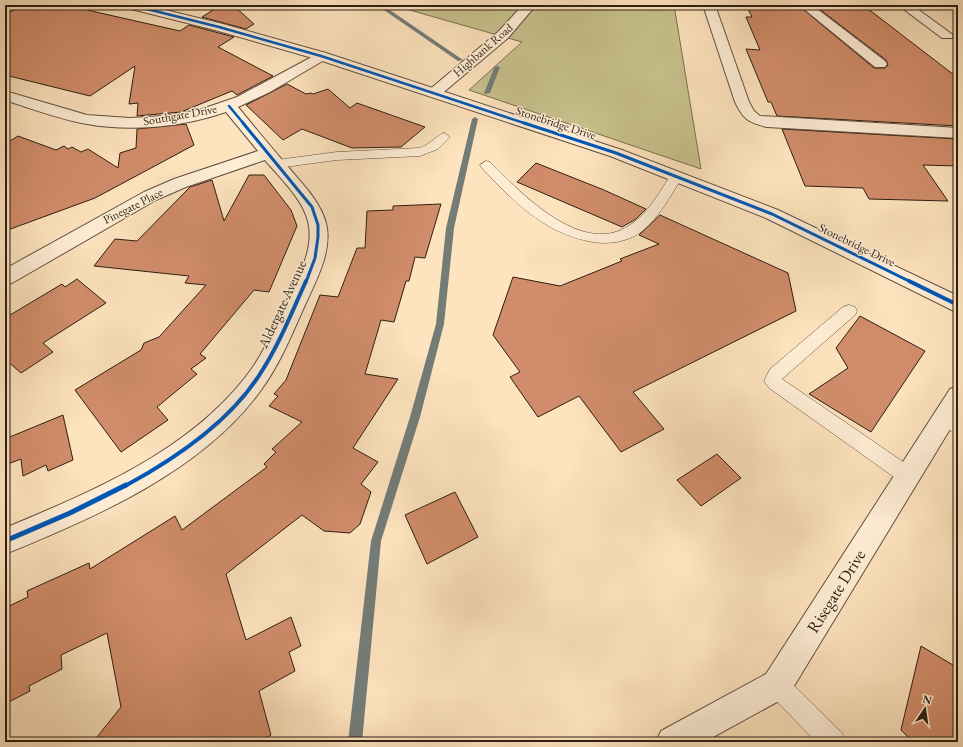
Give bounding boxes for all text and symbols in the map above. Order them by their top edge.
street label: Highbank Road [450,19,517,80]
street label: Southgate Drive [142,101,218,129]
street label: Stonebridge Drive [514,102,598,144]
street label: Pinegate Place [100,184,166,228]
street label: Stonebridge Drive [816,220,898,271]
street label: Aldergate Avenue [253,257,310,352]
street label: Risegate Drive [802,545,871,637]
north arrow [905,689,945,729]
text: N [921,691,933,707]

